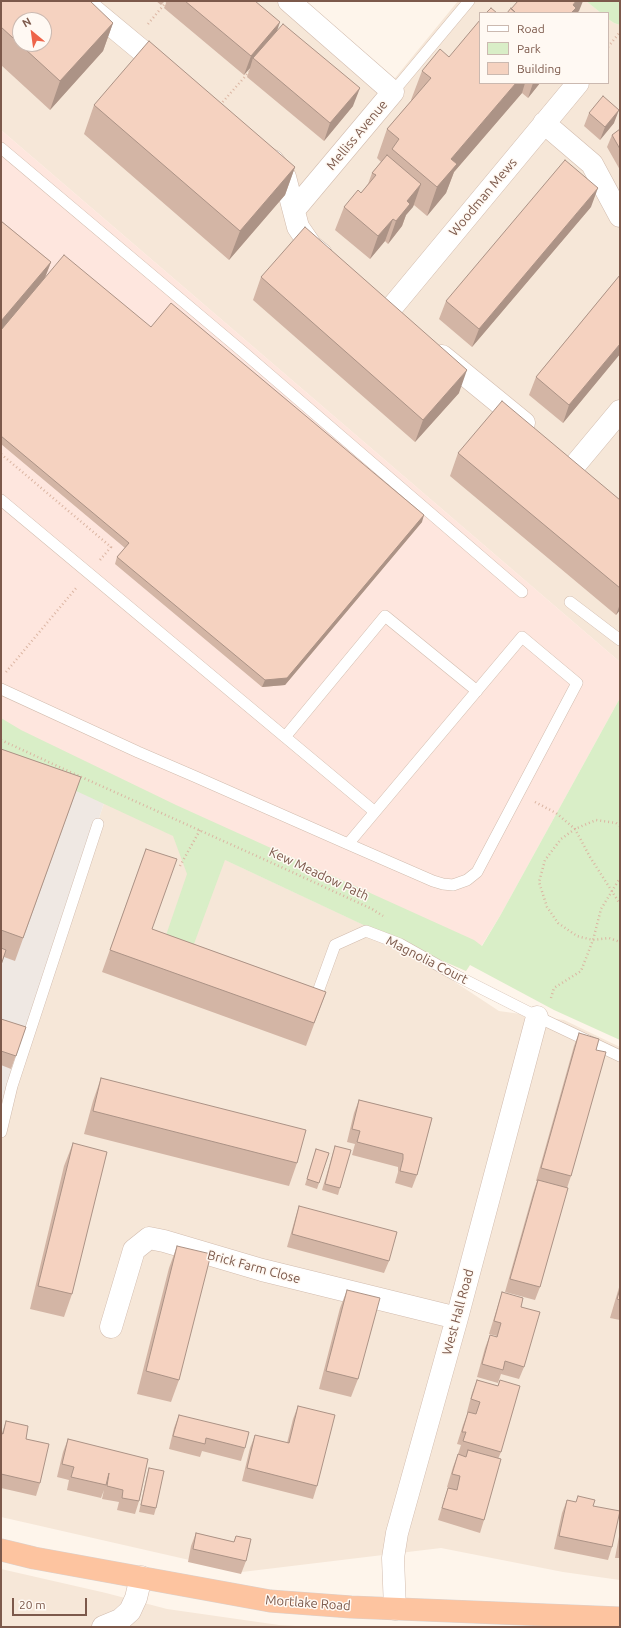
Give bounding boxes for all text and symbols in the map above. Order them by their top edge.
north arrow [12,12,52,52]
legend [479,12,609,84]
text: N [20,15,33,30]
text: Road [517,22,545,35]
text: Park [517,42,541,55]
text: Building [517,62,561,75]
street label: Melliss Avenue [323,97,391,173]
street label: Woodman Mews [446,155,520,239]
street label: Kew Meadow Path [267,844,371,904]
street label: Magnolia Court [383,933,471,987]
street label: Brick Farm Close [206,1247,302,1287]
street label: West Hall Road [439,1267,477,1357]
scale bar [14,1590,89,1616]
street label: Mortlake Road [265,1592,351,1614]
text: 20 m [19,1598,46,1611]

